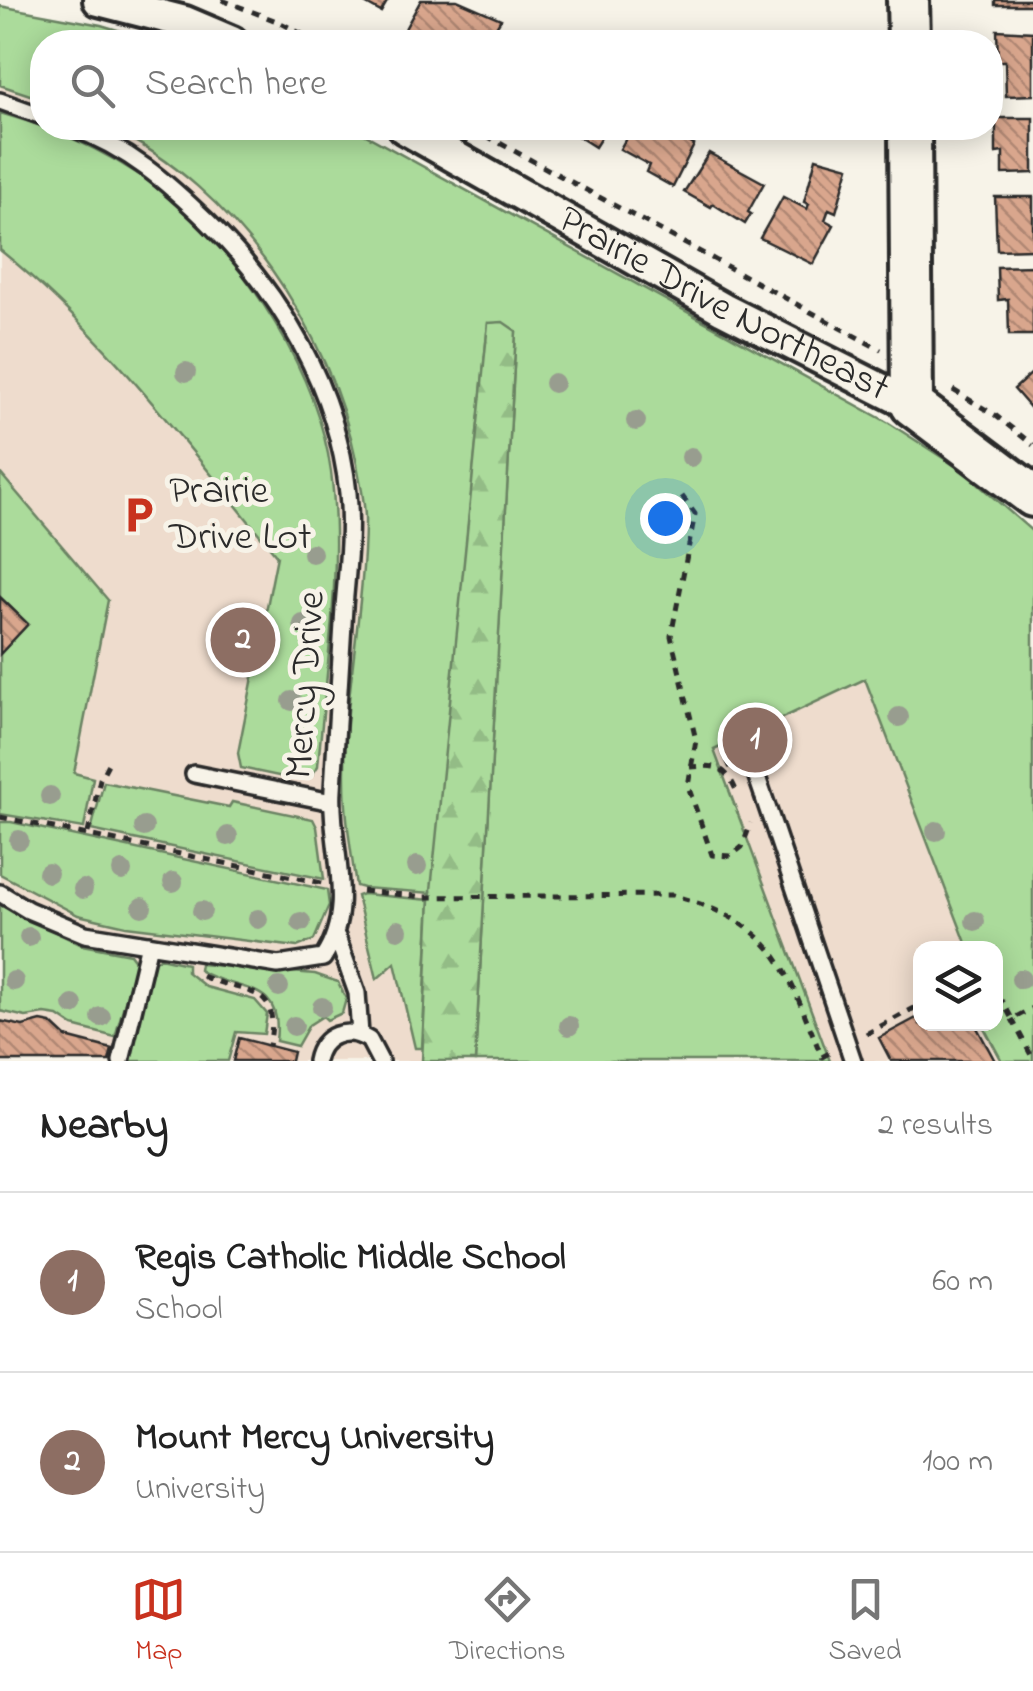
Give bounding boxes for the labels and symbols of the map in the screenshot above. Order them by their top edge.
street label: Prairie Drive Northeast [546,191,899,418]
place label: Prairie Drive Lot [168,463,312,568]
your location [640,493,691,544]
parking icon: Prairie Drive Lot [118,494,160,536]
street label: Mercy Drive [271,589,343,781]
pin: 2 [210,602,276,678]
pin: 1 [722,702,788,778]

